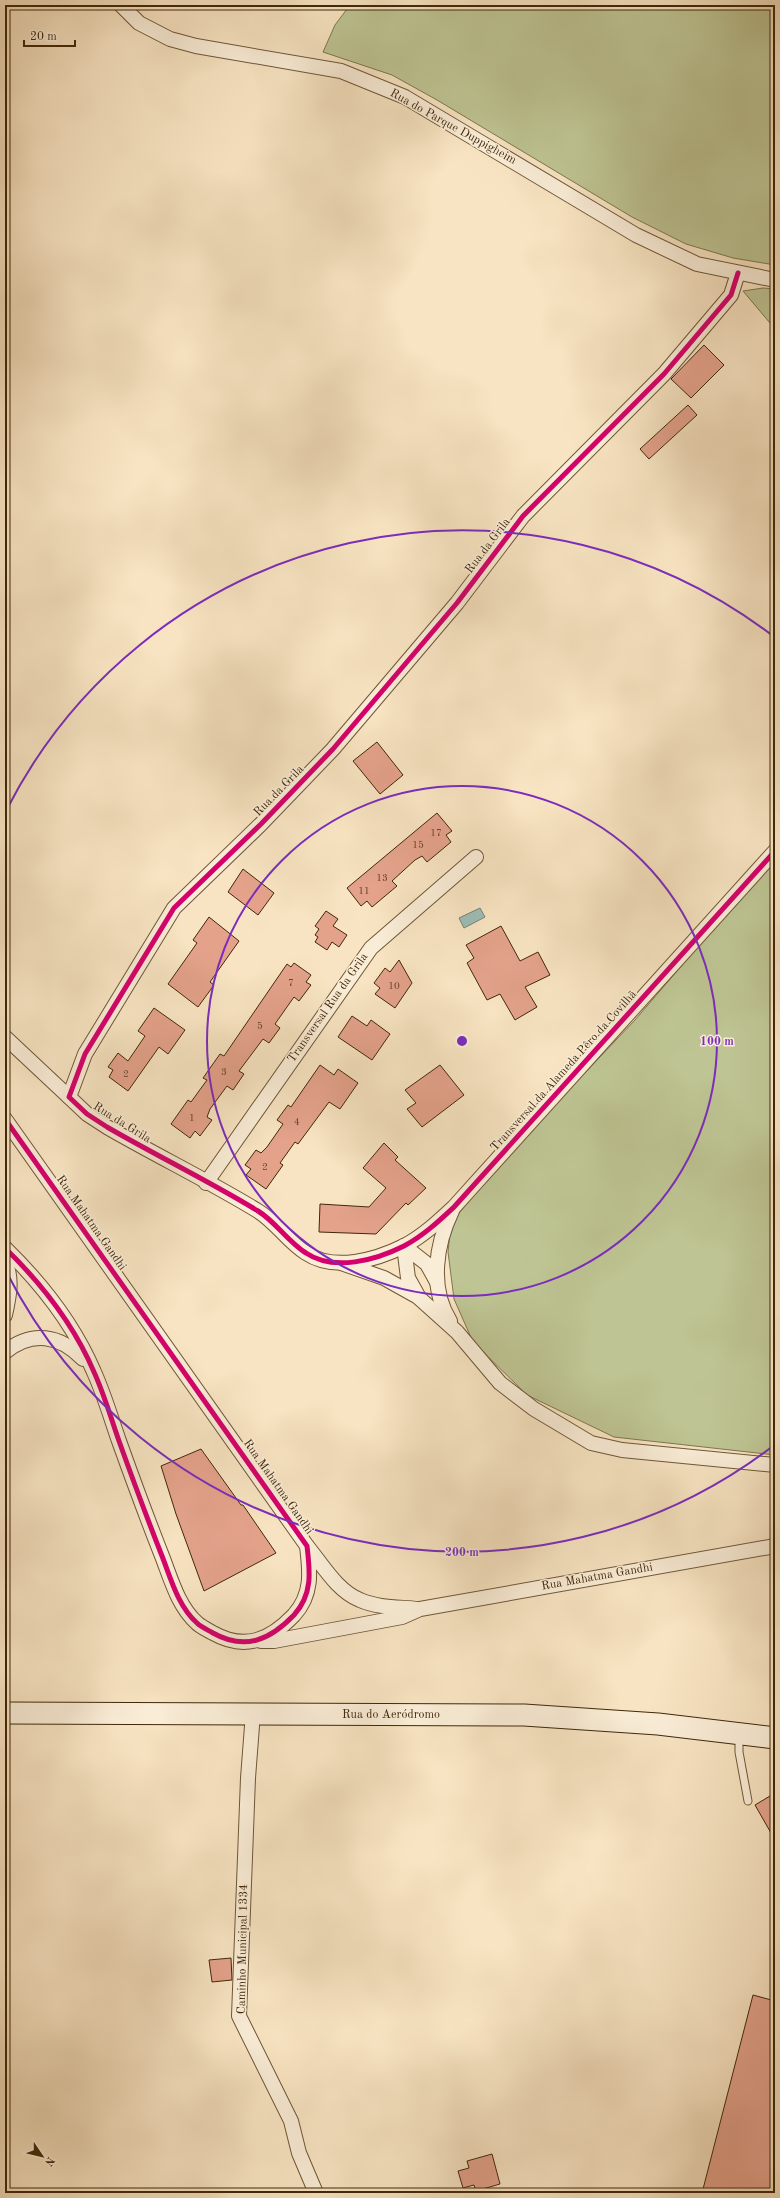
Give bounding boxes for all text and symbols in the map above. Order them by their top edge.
scale bar [24,22,75,48]
text: 20 m [30,31,57,43]
street label: Rua do Parque Duppigheim [388,87,519,167]
street label: Rua da Grila [463,516,513,576]
street label: Rua da Grila [252,763,306,819]
house number: 17 [430,828,442,838]
house number: 15 [412,840,424,850]
house number: 13 [376,873,388,883]
house number: 11 [358,886,370,896]
street label: Transversal Rua da Grila [286,951,370,1065]
house number: 7 [288,978,294,988]
house number: 10 [388,981,400,991]
street label: Transversal da Alameda Pêro da Covilhã [489,988,639,1154]
house number: 5 [257,1021,263,1031]
centre of rings [455,1034,469,1048]
text: 100 m [700,1036,734,1048]
house number: 3 [221,1067,227,1077]
house number: 2 [123,1069,129,1079]
street label: Rua da Grila [91,1100,153,1146]
house number: 1 [189,1113,195,1123]
house number: 4 [294,1117,300,1127]
house number: 2 [262,1162,268,1172]
street label: Rua Mahatma Gandhi [54,1173,128,1273]
street label: Rua Mahatma Gandhi [241,1437,315,1537]
text: 200 m [445,1547,479,1559]
street label: Rua Mahatma Gandhi [540,1561,654,1593]
street label: Rua do Aeródromo [342,1709,440,1721]
street label: Caminho Municipal 1334 [236,1884,250,2014]
north arrow [22,2136,62,2176]
text: N [42,2154,56,2168]

